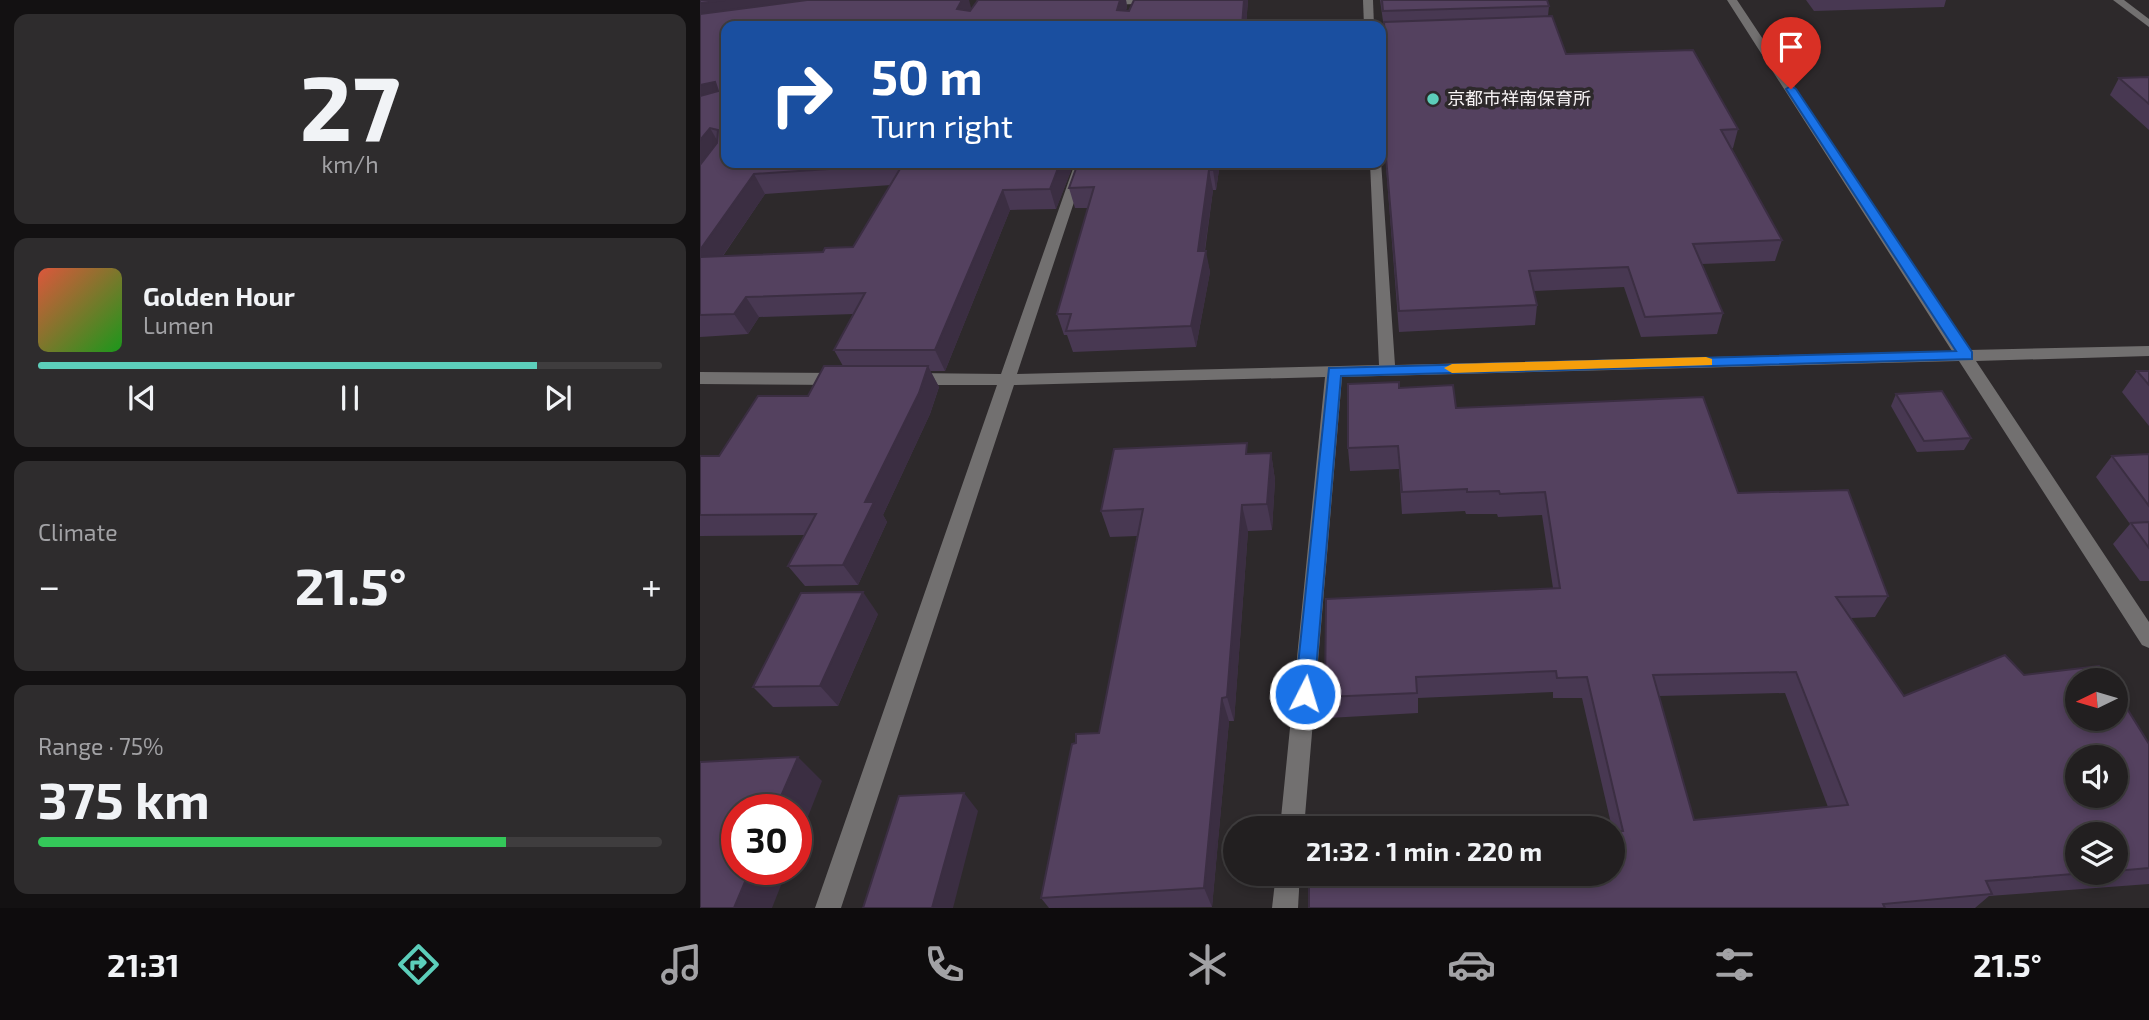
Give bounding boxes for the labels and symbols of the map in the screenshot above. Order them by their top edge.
pin [1761,17,1821,89]
place label: 京都市祥南保育所 [1447,87,1591,109]
marker: 京都市祥南保育所 [1425,91,1441,107]
position arrow [1268,657,1342,731]
north arrow [2065,668,2128,732]
speed limit sign: 30 [721,794,812,885]

